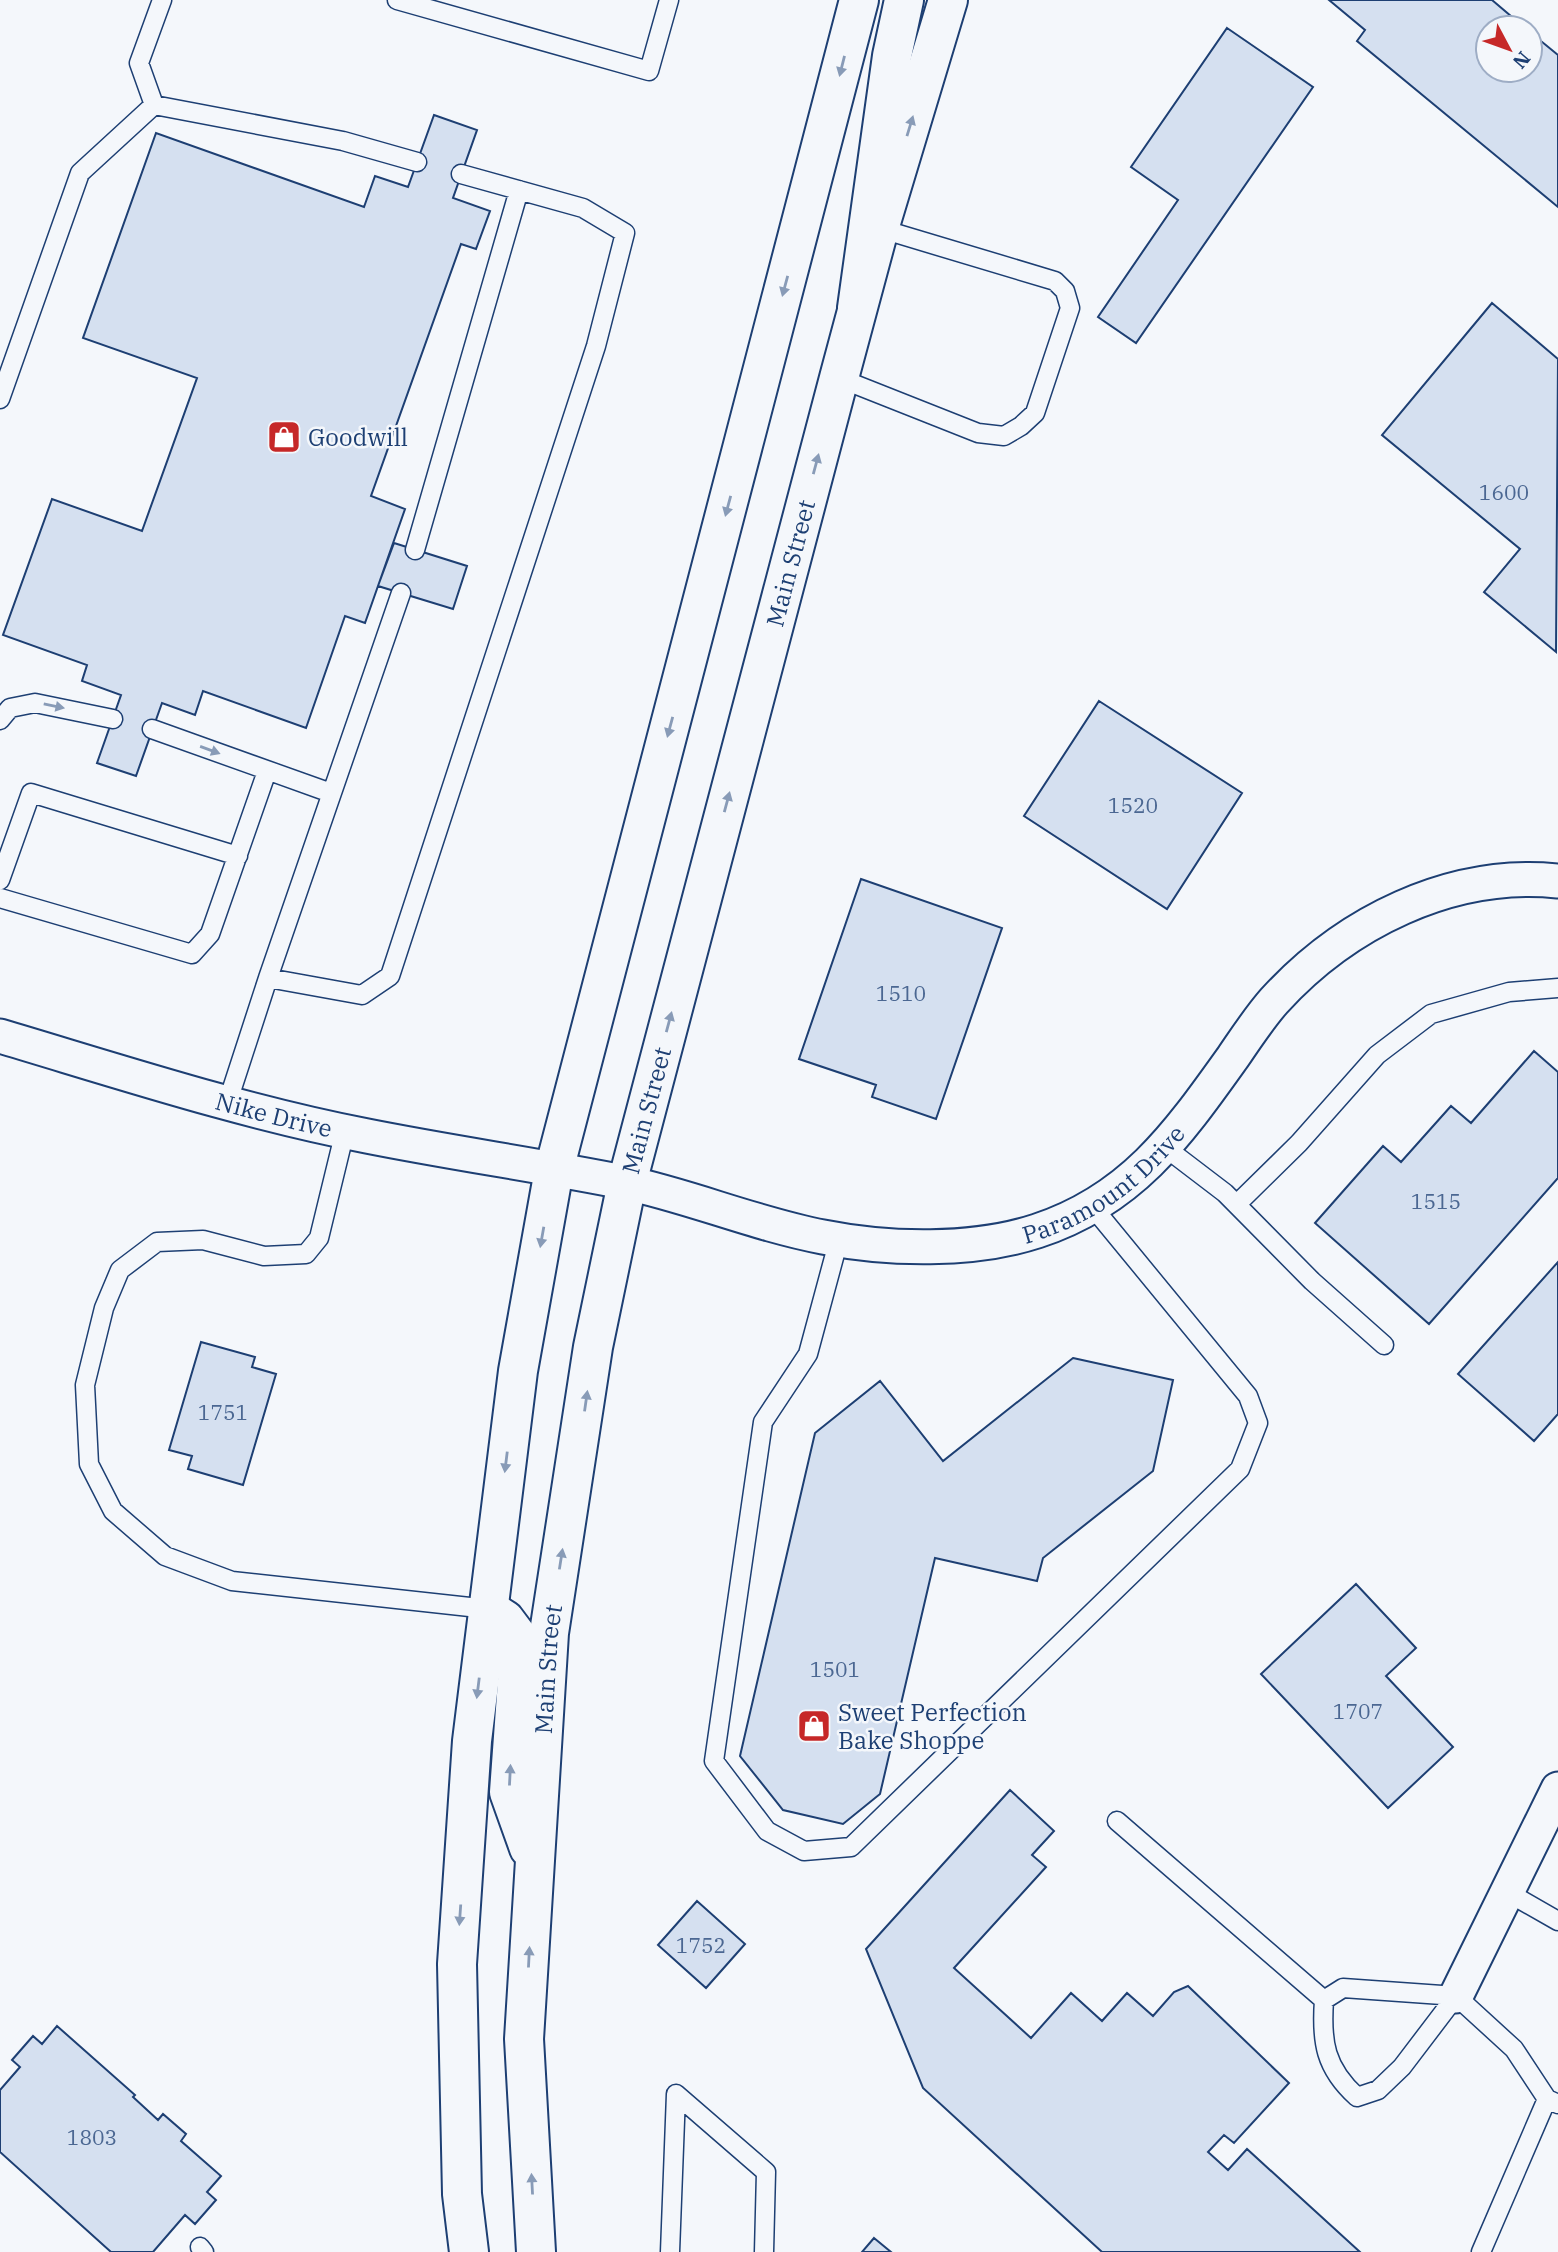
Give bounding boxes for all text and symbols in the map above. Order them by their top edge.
north arrow [1474,14,1544,84]
text: N [1508,47,1536,74]
one-way arrow [836,55,847,77]
one-way arrow [905,116,915,137]
one-way arrow [779,275,790,297]
shop icon: Goodwill [265,418,303,456]
place label: Goodwill [308,421,408,453]
one-way arrow [811,453,822,475]
house number: 1600 [1479,478,1529,506]
one-way arrow [722,496,733,518]
street label: Main Street [758,496,822,630]
one-way arrow [43,701,65,712]
one-way arrow [664,716,675,738]
one-way arrow [199,745,220,756]
one-way arrow [722,791,733,813]
house number: 1520 [1108,791,1158,819]
house number: 1510 [876,979,926,1007]
one-way arrow [664,1011,675,1033]
street label: Main Street [614,1043,678,1177]
street label: Nike Drive [212,1085,335,1144]
street label: Paramount Drive [1018,1118,1192,1251]
house number: 1515 [1411,1187,1461,1215]
one-way arrow [536,1227,547,1249]
one-way arrow [580,1390,591,1412]
house number: 1751 [198,1398,248,1426]
one-way arrow [501,1451,512,1473]
one-way arrow [556,1548,567,1570]
street label: Main Street [527,1602,569,1735]
house number: 1501 [810,1655,860,1683]
one-way arrow [473,1677,484,1699]
place label: Sweet Perfection Bake Shoppe [838,1696,1027,1756]
house number: 1707 [1333,1697,1383,1725]
shop icon: Sweet Perfection Bake Shoppe [795,1707,833,1745]
one-way arrow [505,1763,516,1785]
one-way arrow [455,1904,466,1926]
house number: 1752 [676,1931,726,1959]
one-way arrow [524,1945,535,1967]
house number: 1803 [67,2123,117,2151]
one-way arrow [526,2173,537,2195]

